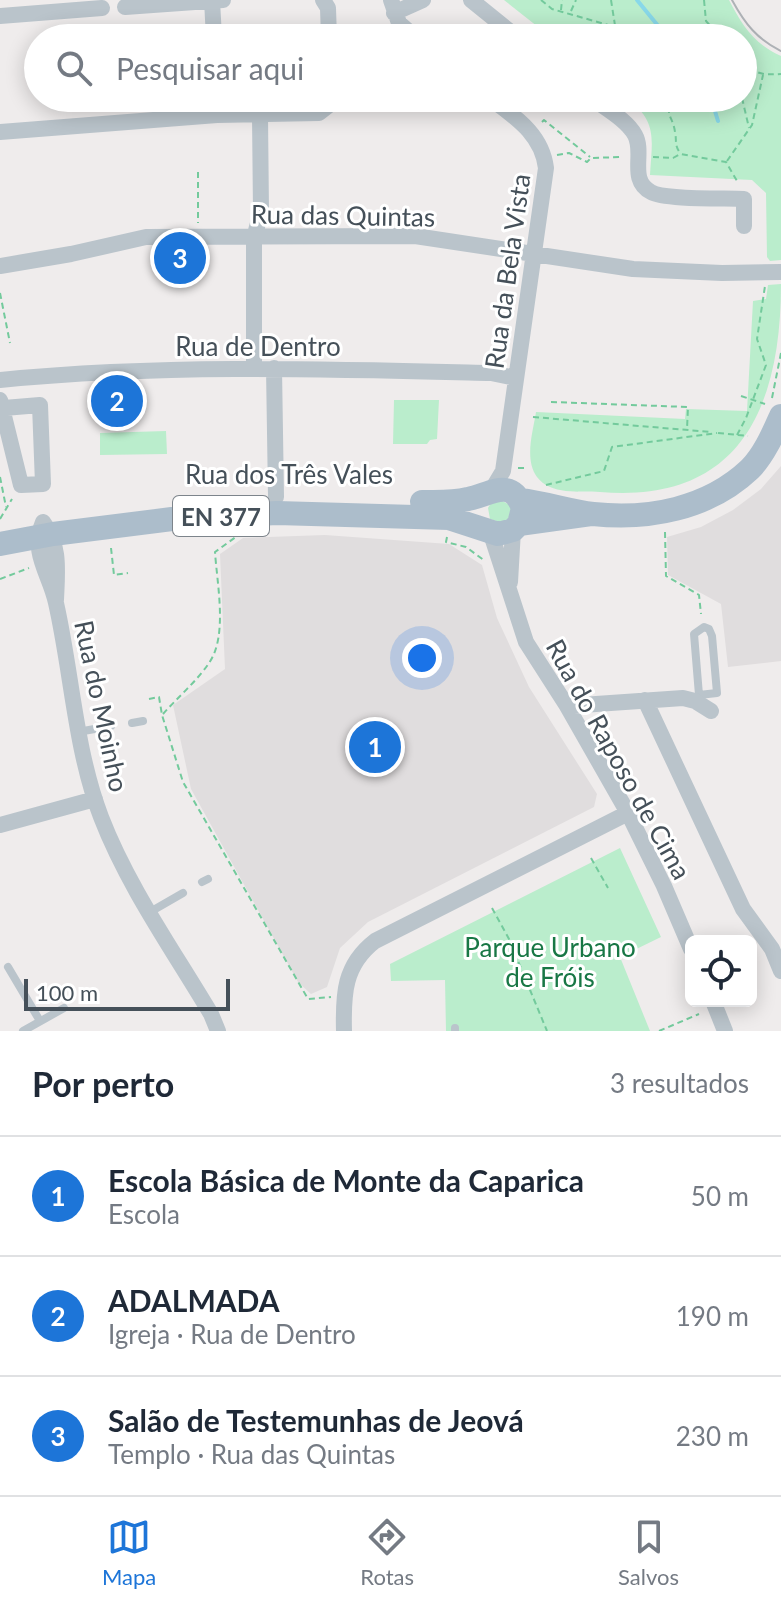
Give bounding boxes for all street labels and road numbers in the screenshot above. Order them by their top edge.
street label: Rua da Bela Vista [477,172,537,370]
street label: Rua das Quintas [251,197,435,233]
street label: Rua de Dentro [175,330,341,362]
street label: Rua dos Três Vales [185,458,393,490]
road number: EN 377 [173,496,269,536]
street label: Rua do Moinho [68,617,136,795]
street label: Rua do Raposo de Cima [540,633,698,885]

